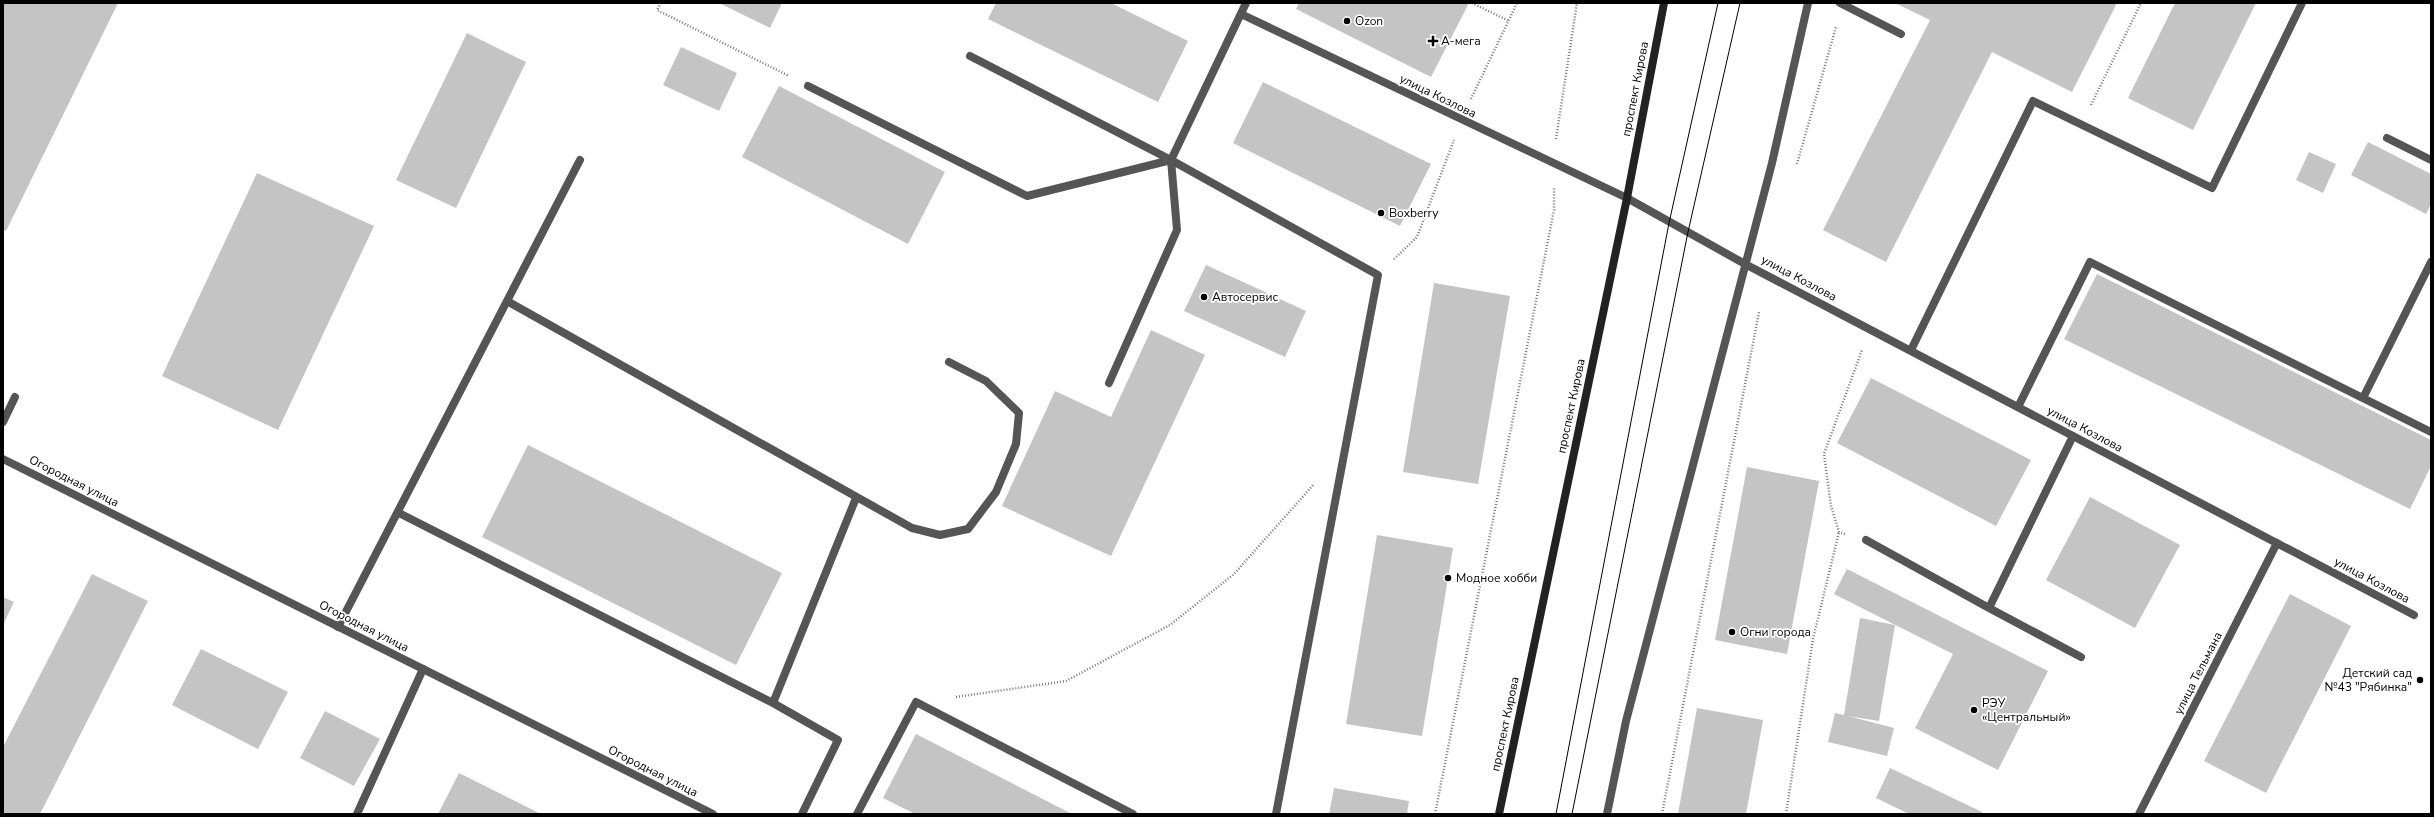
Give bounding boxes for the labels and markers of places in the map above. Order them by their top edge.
place label: Ozon [1355,13,1383,29]
marker: Ozon [1342,16,1352,26]
place label: А-мега [1441,33,1481,49]
marker: А-мега [1428,36,1438,46]
place label: Boxberry [1389,205,1439,221]
marker: Boxberry [1376,208,1386,218]
place label: Автосервис [1212,289,1278,305]
marker: Автосервис [1199,292,1209,302]
place label: Модное хобби [1456,570,1537,586]
marker: Модное хобби [1443,573,1453,583]
place label: Огни города [1740,624,1811,640]
marker: Огни города [1727,627,1737,637]
place label: Детский сад №43 "Рябинка" [2324,665,2412,695]
marker: Детский сад №43 "Рябинка" [2415,675,2425,685]
place label: РЭУ «Центральный» [1982,695,2071,725]
marker: РЭУ «Центральный» [1969,705,1979,715]

